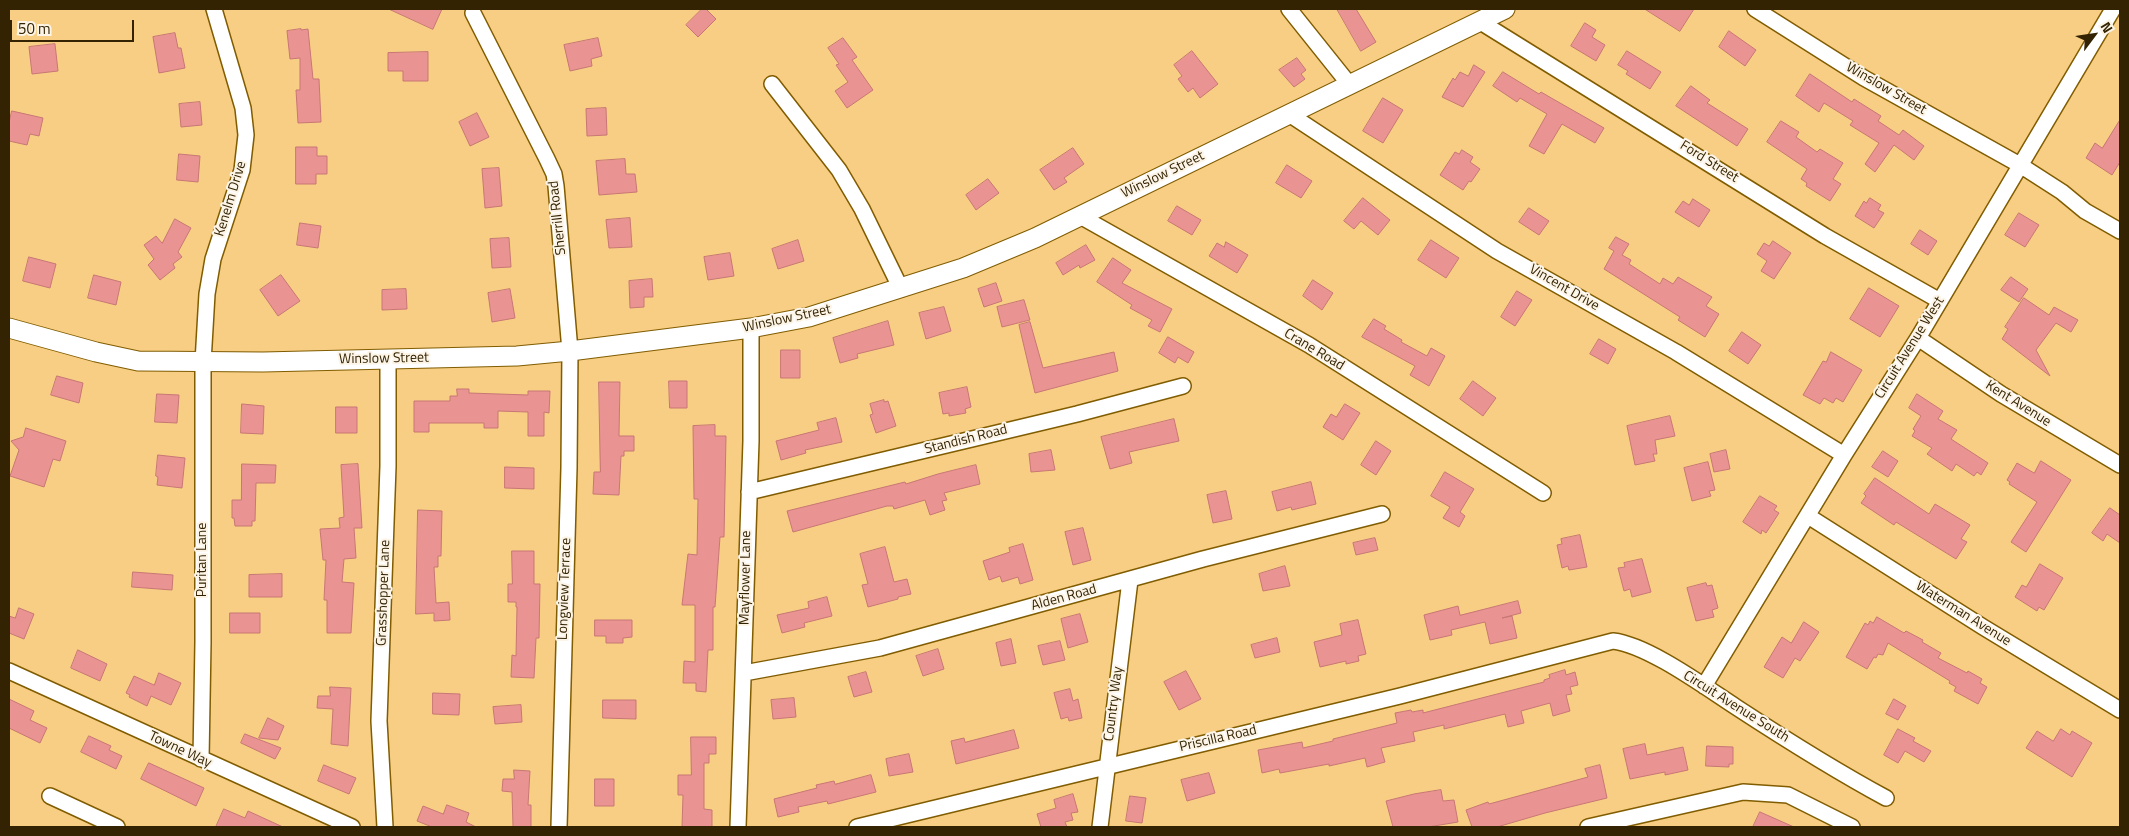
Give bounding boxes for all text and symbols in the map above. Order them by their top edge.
scale bar [12,10,136,42]
north arrow [2069,10,2119,60]
text: 50 m [18,17,51,40]
text: N [2096,17,2119,37]
street label: Winslow Street [1843,59,1929,119]
street label: Ford Street [1677,137,1741,187]
street label: Winslow Street [1119,148,1207,202]
street label: Kenelm Drive [212,159,250,239]
street label: Sherrill Road [546,180,570,256]
street label: Vincent Drive [1526,261,1602,315]
street label: Circuit Avenue West [1872,294,1948,402]
street label: Winslow Street [741,301,833,337]
street label: Crane Road [1281,325,1347,375]
street label: Winslow Street [339,350,429,368]
street label: Kent Avenue [1982,377,2054,431]
street label: Standish Road [923,422,1009,458]
street label: Puritan Lane [195,523,211,597]
street label: Mayflower Lane [737,531,755,625]
street label: Longview Terrace [555,538,575,640]
street label: Grasshopper Lane [374,540,394,646]
street label: Waterman Avenue [1912,578,2014,650]
street label: Alden Road [1029,581,1099,615]
street label: Country Way [1101,666,1127,742]
street label: Circuit Avenue South [1680,668,1792,746]
street label: Priscilla Road [1178,722,1258,756]
street label: Towne Way [146,728,214,772]

